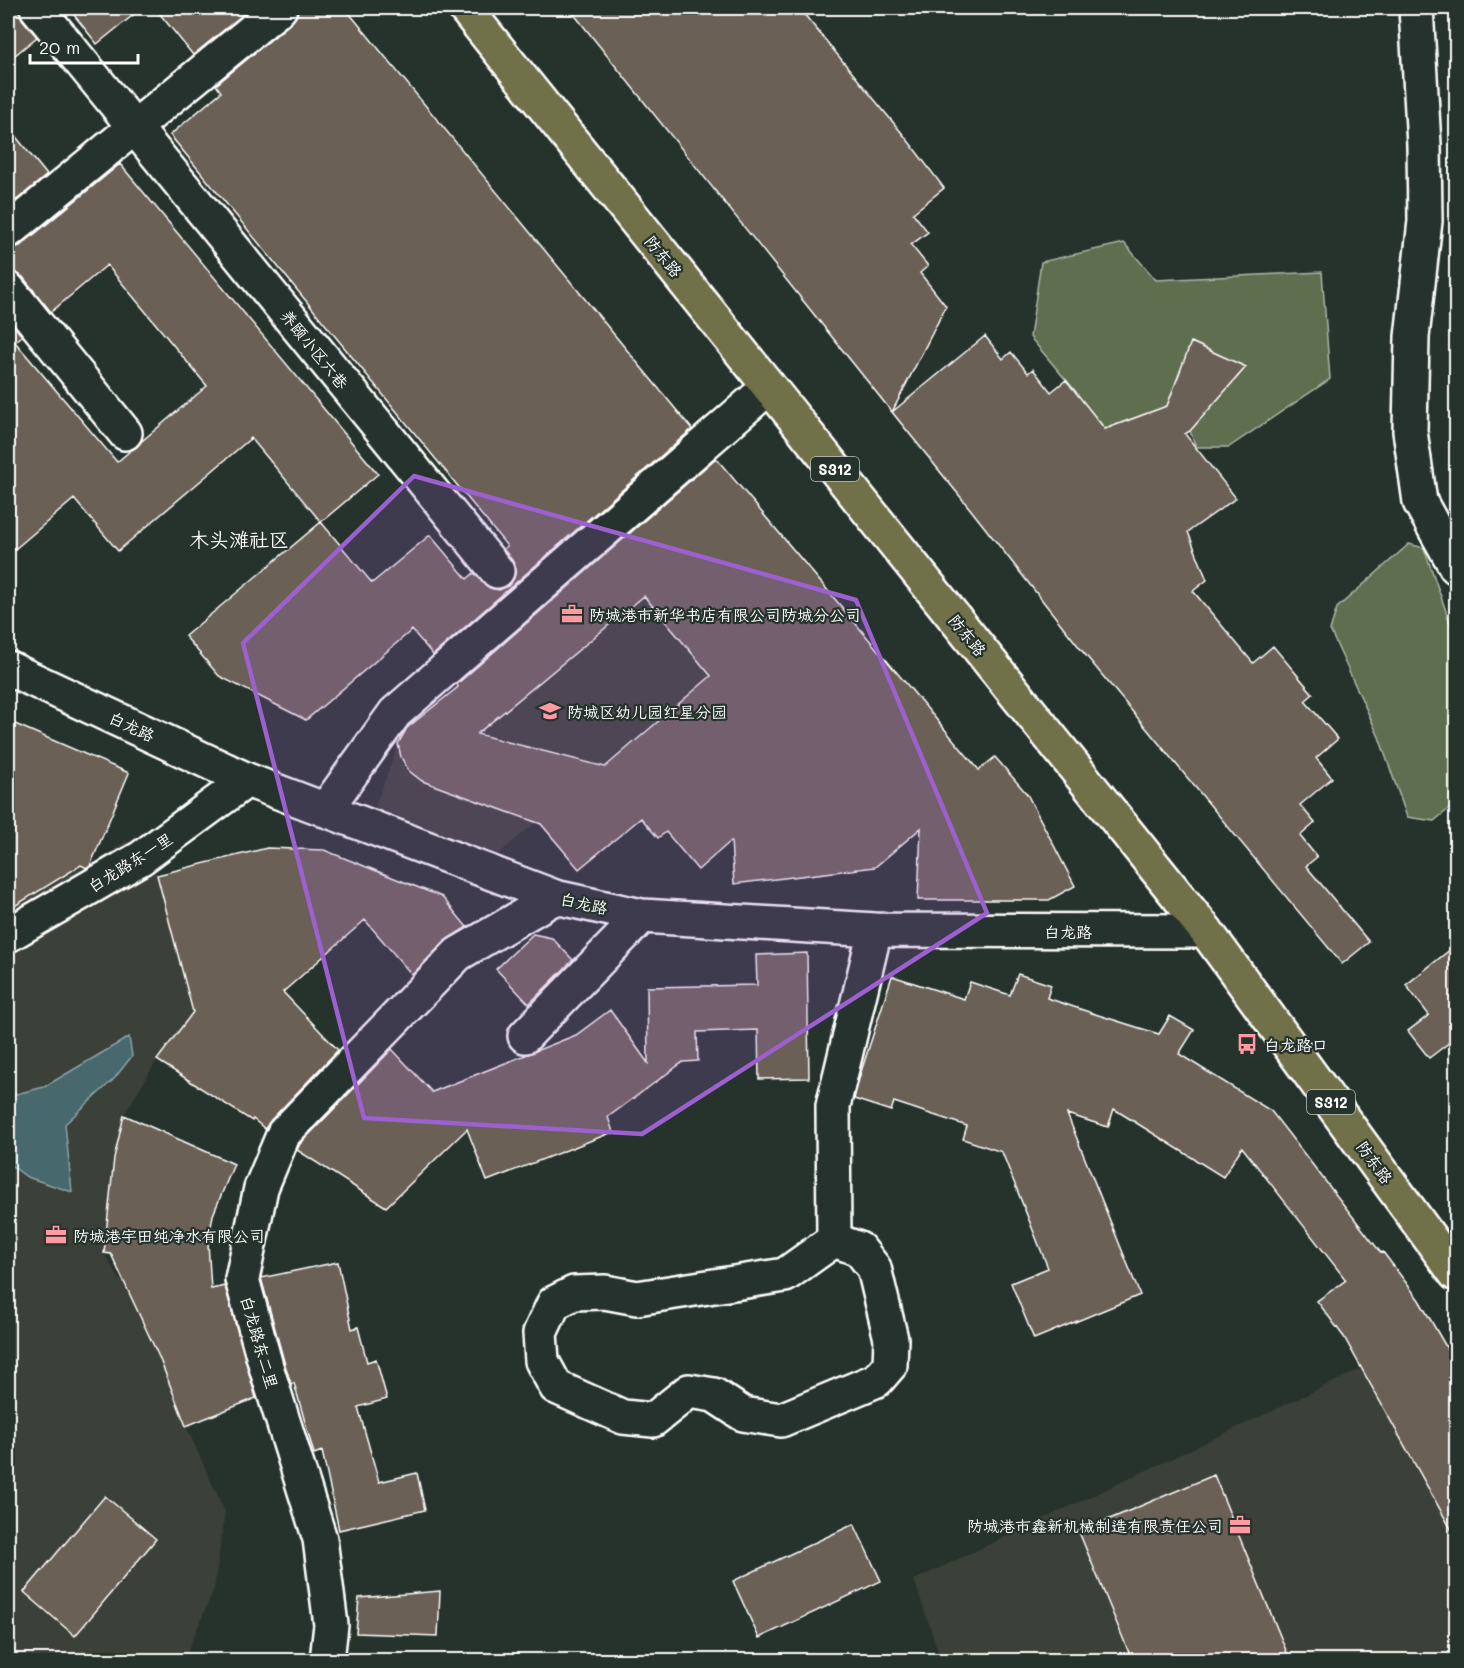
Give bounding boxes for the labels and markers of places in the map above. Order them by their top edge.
office icon: 防城港市新华书店有限公司防城分公司 [560,602,584,626]
place label: 防城港市新华书店有限公司防城分公司 [589,604,861,625]
school or university icon: 防城区幼儿园红星分园 [538,699,562,723]
place label: 防城区幼儿园红星分园 [567,701,727,722]
bus stop icon: 白龙路口 [1235,1032,1259,1056]
place label: 白龙路口 [1264,1034,1328,1055]
office icon: 防城港宇田纯净水有限公司 [44,1223,68,1247]
place label: 防城港宇田纯净水有限公司 [73,1225,265,1246]
office icon: 防城港市鑫新机械制造有限责任公司 [1228,1513,1252,1537]
place label: 防城港市鑫新机械制造有限责任公司 [967,1515,1223,1536]

